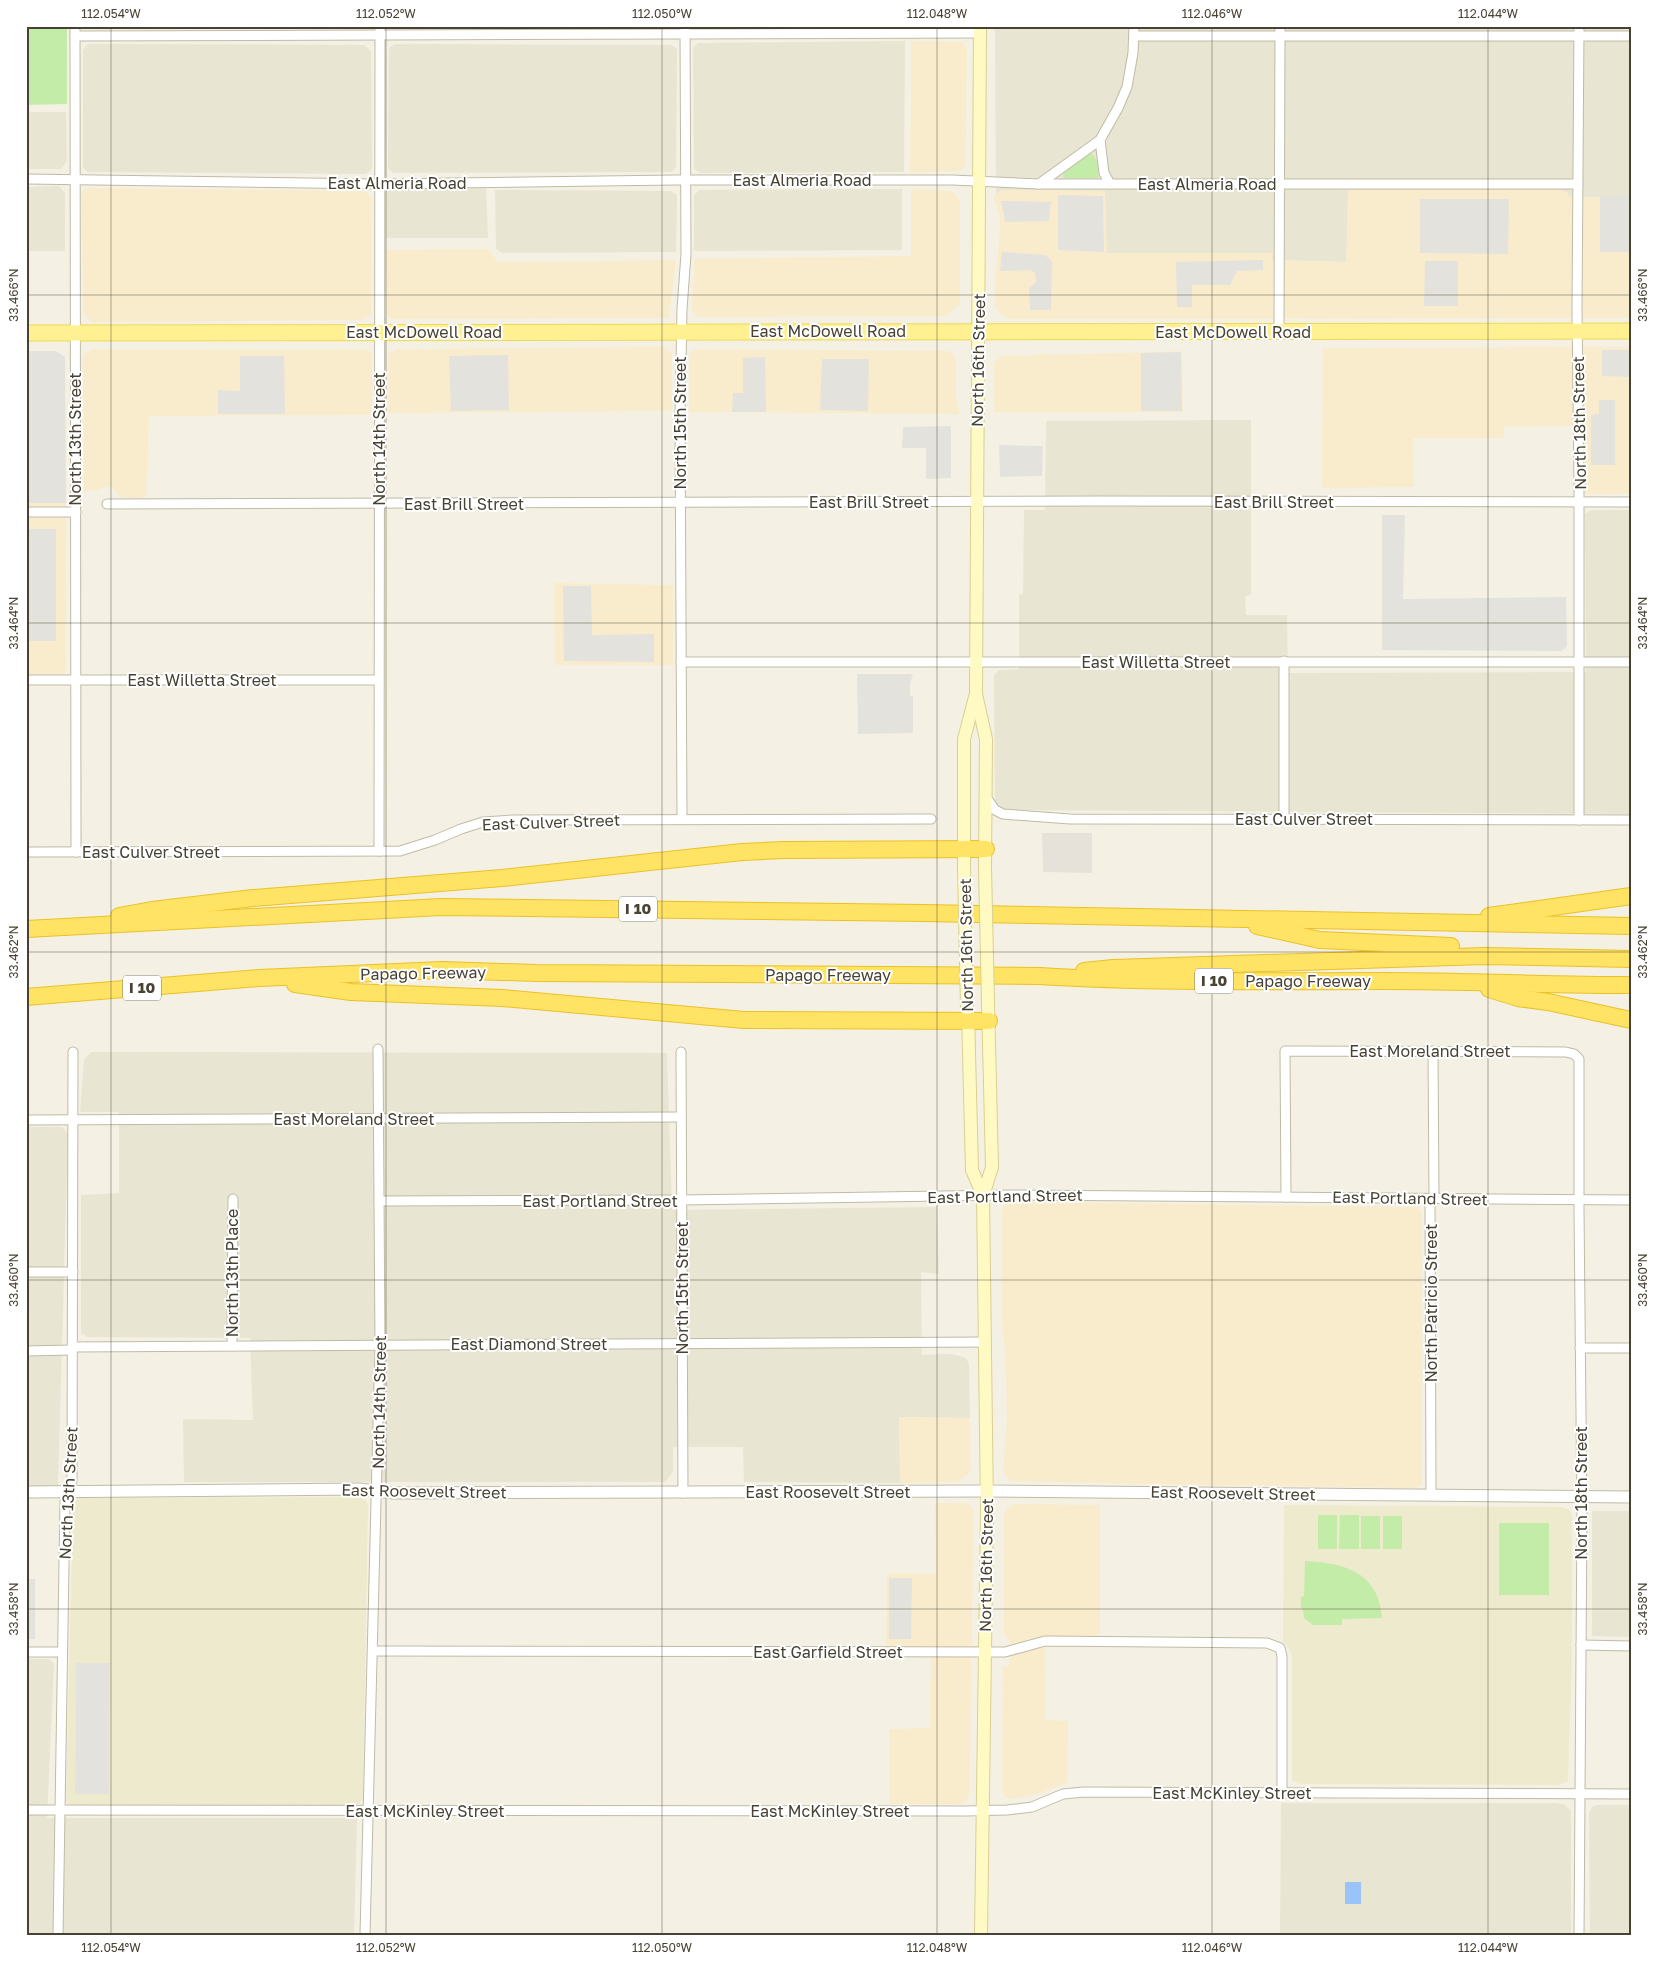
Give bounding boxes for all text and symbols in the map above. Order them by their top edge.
text: 112.054°W [81,6,141,21]
text: 112.052°W [356,6,416,21]
text: 112.050°W [632,6,693,21]
text: 112.048°W [907,6,968,21]
text: 112.046°W [1182,6,1243,21]
text: 112.044°W [1458,6,1518,21]
street label: East Almeria Road [732,170,872,190]
street label: East Almeria Road [327,173,467,193]
street label: East Almeria Road [1137,174,1277,194]
text: 33.466°N [6,268,21,322]
text: 33.466°N [1635,268,1650,322]
street label: North 16th Street [967,293,989,427]
street label: East McDowell Road [750,321,906,341]
street label: East McDowell Road [346,322,502,342]
street label: East McDowell Road [1155,322,1311,342]
street label: North 15th Street [670,356,690,490]
street label: North 18th Street [1568,356,1590,490]
street label: North 13th Street [65,372,85,506]
street label: North 14th Street [369,372,389,506]
street label: East Brill Street [809,492,929,512]
street label: East Brill Street [1214,492,1334,512]
street label: East Brill Street [404,494,524,514]
text: 33.464°N [6,597,21,649]
text: 33.464°N [1635,597,1650,649]
street label: East Willetta Street [1081,652,1231,672]
street label: East Willetta Street [127,670,277,690]
street label: East Culver Street [1235,809,1373,829]
street label: East Culver Street [481,810,621,834]
street label: East Culver Street [82,842,220,862]
street label: North 16th Street [955,878,977,1012]
road number: I 10 [619,896,657,922]
text: 33.462°N [6,926,21,978]
text: 33.462°N [1635,926,1650,978]
street label: Papago Freeway [360,962,486,984]
street label: Papago Freeway [765,965,891,985]
road number: I 10 [1195,968,1233,994]
street label: Papago Freeway [1245,971,1371,991]
road number: I 10 [123,976,161,1000]
street label: East Moreland Street [1349,1041,1511,1061]
street label: East Moreland Street [273,1109,435,1129]
street label: East Portland Street [927,1185,1083,1207]
street label: East Portland Street [1332,1187,1488,1209]
street label: East Portland Street [522,1191,678,1211]
street label: North 13th Place [222,1209,242,1337]
street label: North 15th Street [672,1221,692,1355]
street label: North Patricio Street [1421,1224,1441,1382]
text: 33.460°N [6,1253,21,1307]
text: 33.460°N [1635,1253,1650,1307]
street label: East Diamond Street [451,1334,607,1354]
street label: North 14th Street [368,1335,390,1469]
street label: North 13th Street [55,1426,81,1560]
street label: North 18th Street [1571,1426,1591,1560]
street label: East Roosevelt Street [341,1480,507,1502]
street label: East Roosevelt Street [745,1482,911,1502]
street label: East Roosevelt Street [1150,1482,1316,1504]
street label: North 16th Street [975,1498,997,1632]
text: 33.458°N [6,1582,21,1636]
text: 33.458°N [1635,1582,1650,1636]
street label: East Garfield Street [753,1642,903,1662]
street label: East McKinley Street [1152,1783,1312,1803]
street label: East McKinley Street [345,1801,505,1821]
street label: East McKinley Street [750,1801,910,1821]
text: 112.054°W [81,1940,141,1955]
text: 112.052°W [356,1940,416,1955]
text: 112.050°W [632,1940,693,1955]
text: 112.048°W [907,1940,968,1955]
text: 112.046°W [1182,1940,1243,1955]
text: 112.044°W [1458,1940,1518,1955]

